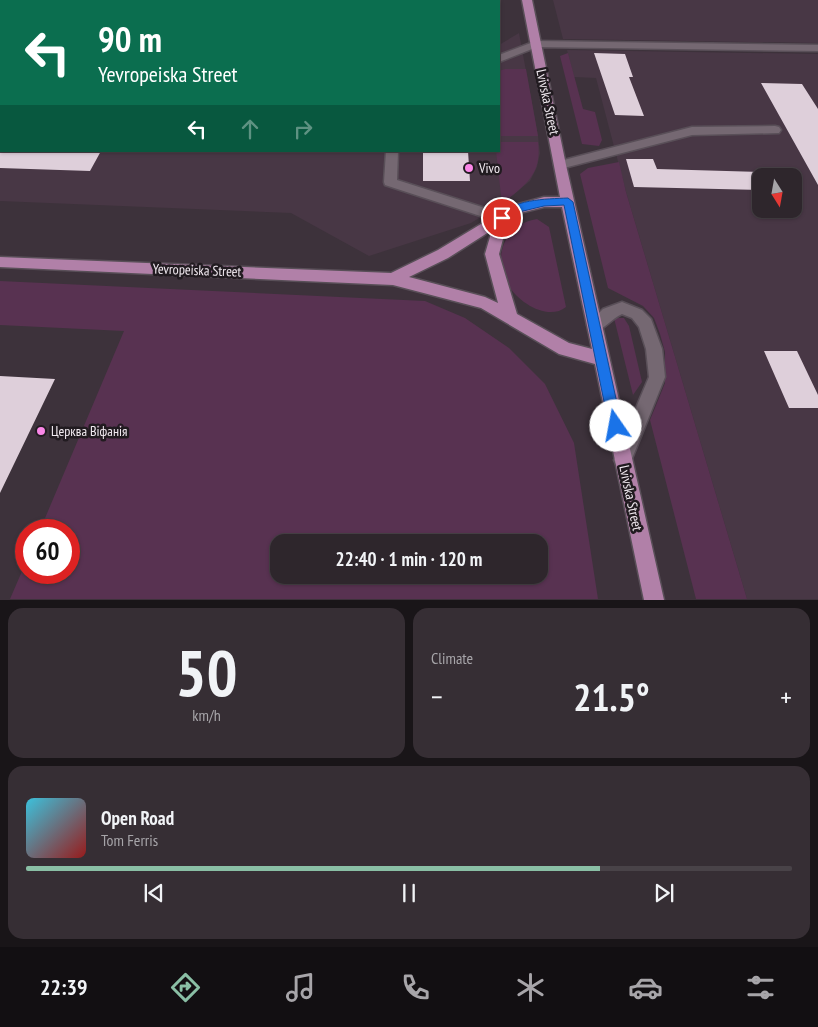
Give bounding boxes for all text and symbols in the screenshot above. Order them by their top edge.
text: 90 m [98,16,162,62]
icon: left [15,20,80,85]
text: Yevropeiska Street [98,60,238,88]
street label: Lvivska Street [532,68,564,136]
icon: left [183,115,211,143]
icon: ahead [236,115,264,143]
icon: right [289,115,317,143]
place label: Vivo [478,159,500,177]
marker: Vivo [463,162,475,174]
north arrow [752,168,802,218]
map controls [752,168,802,218]
pin [481,197,523,239]
icon: arrive [488,204,516,232]
street label: Yevropeiska Street [152,259,242,281]
position arrow [589,399,641,451]
place label: Церква Віфанія [51,422,127,440]
marker: Церква Віфанія [35,425,47,437]
street label: Lvivska Street [615,464,647,532]
speed limit sign: 60 [15,519,80,584]
text: 22:40 · 1 min · 120 m [336,547,482,571]
text: 50 [175,630,238,714]
text: Climate [431,648,473,668]
text: 21.5° [573,672,650,721]
text: − [431,678,443,715]
text: + [780,678,792,715]
text: km/h [192,705,221,725]
text: Open Road [101,806,174,830]
text: Tom Ferris [101,830,158,850]
icon: previous [140,879,168,907]
icon: pause [395,879,423,907]
icon: next [650,879,678,907]
icon: directions [168,970,203,1005]
icon: music [283,970,318,1005]
icon: phone [398,970,433,1005]
icon: climate [513,970,548,1005]
icon: car [628,970,663,1005]
icon: filters [743,970,778,1005]
text: 22:39 [40,973,88,1001]

